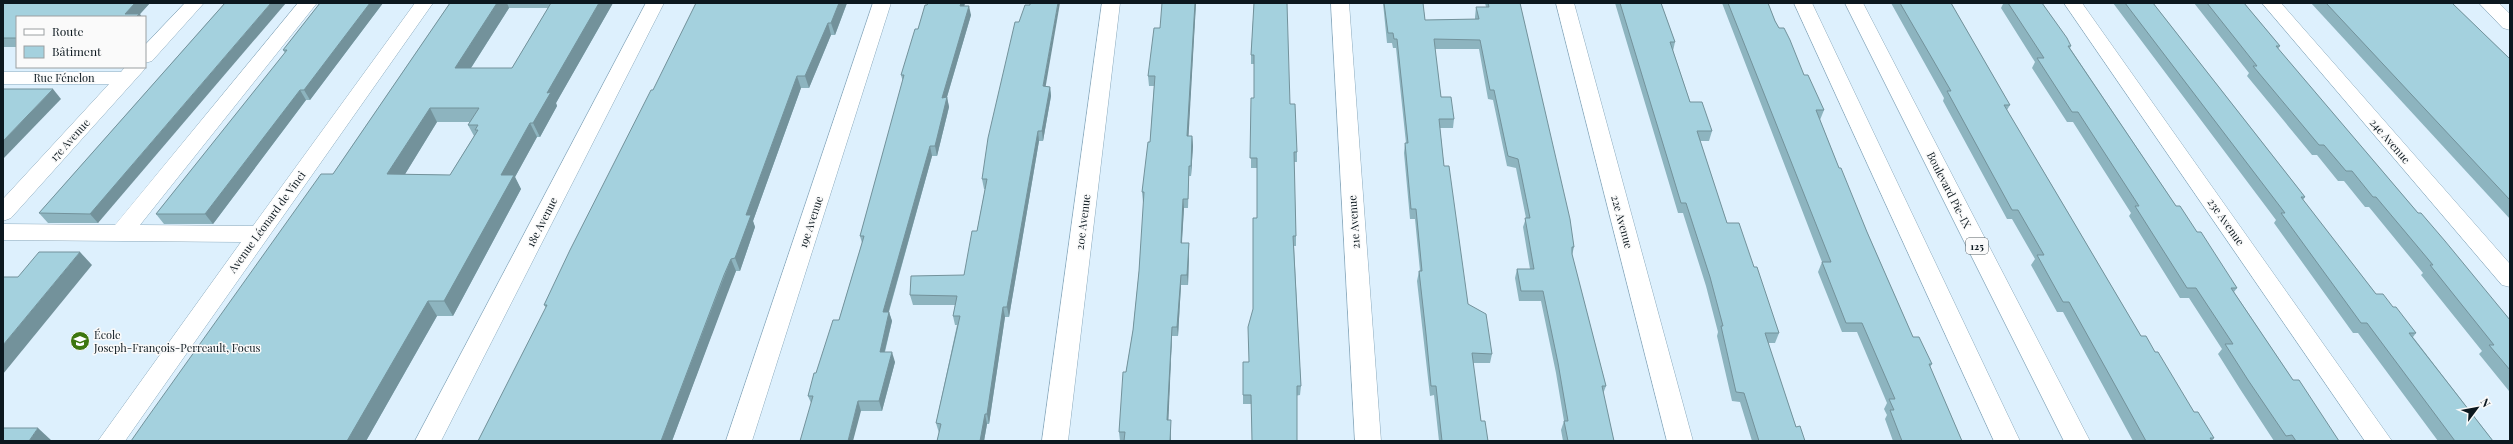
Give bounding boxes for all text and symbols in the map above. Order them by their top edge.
legend [16,16,146,68]
text: Route [52,23,84,39]
text: Bâtiment [52,43,102,59]
street label: Rue Fénelon [33,70,95,85]
street label: 17e Avenue [46,115,93,164]
street label: 24e Avenue [2367,115,2414,167]
street label: Boulevard Pie-IX [1924,149,1975,231]
street label: Avenue Léonard de Vinci [224,168,309,276]
street label: 19e Avenue [795,193,826,250]
street label: 20e Avenue [1072,193,1093,251]
street label: 22e Avenue [1608,193,1637,251]
street label: 18e Avenue [523,194,561,249]
street label: 21e Avenue [1344,194,1363,249]
street label: 23e Avenue [2205,195,2248,249]
road number: 125 [1966,238,1988,254]
place label: École Joseph-François-Perreault, Focus [93,327,261,355]
school or university icon: École Joseph-François-Perreault, Focus [69,330,91,352]
north arrow [2457,388,2497,428]
text: N [2477,395,2494,410]

